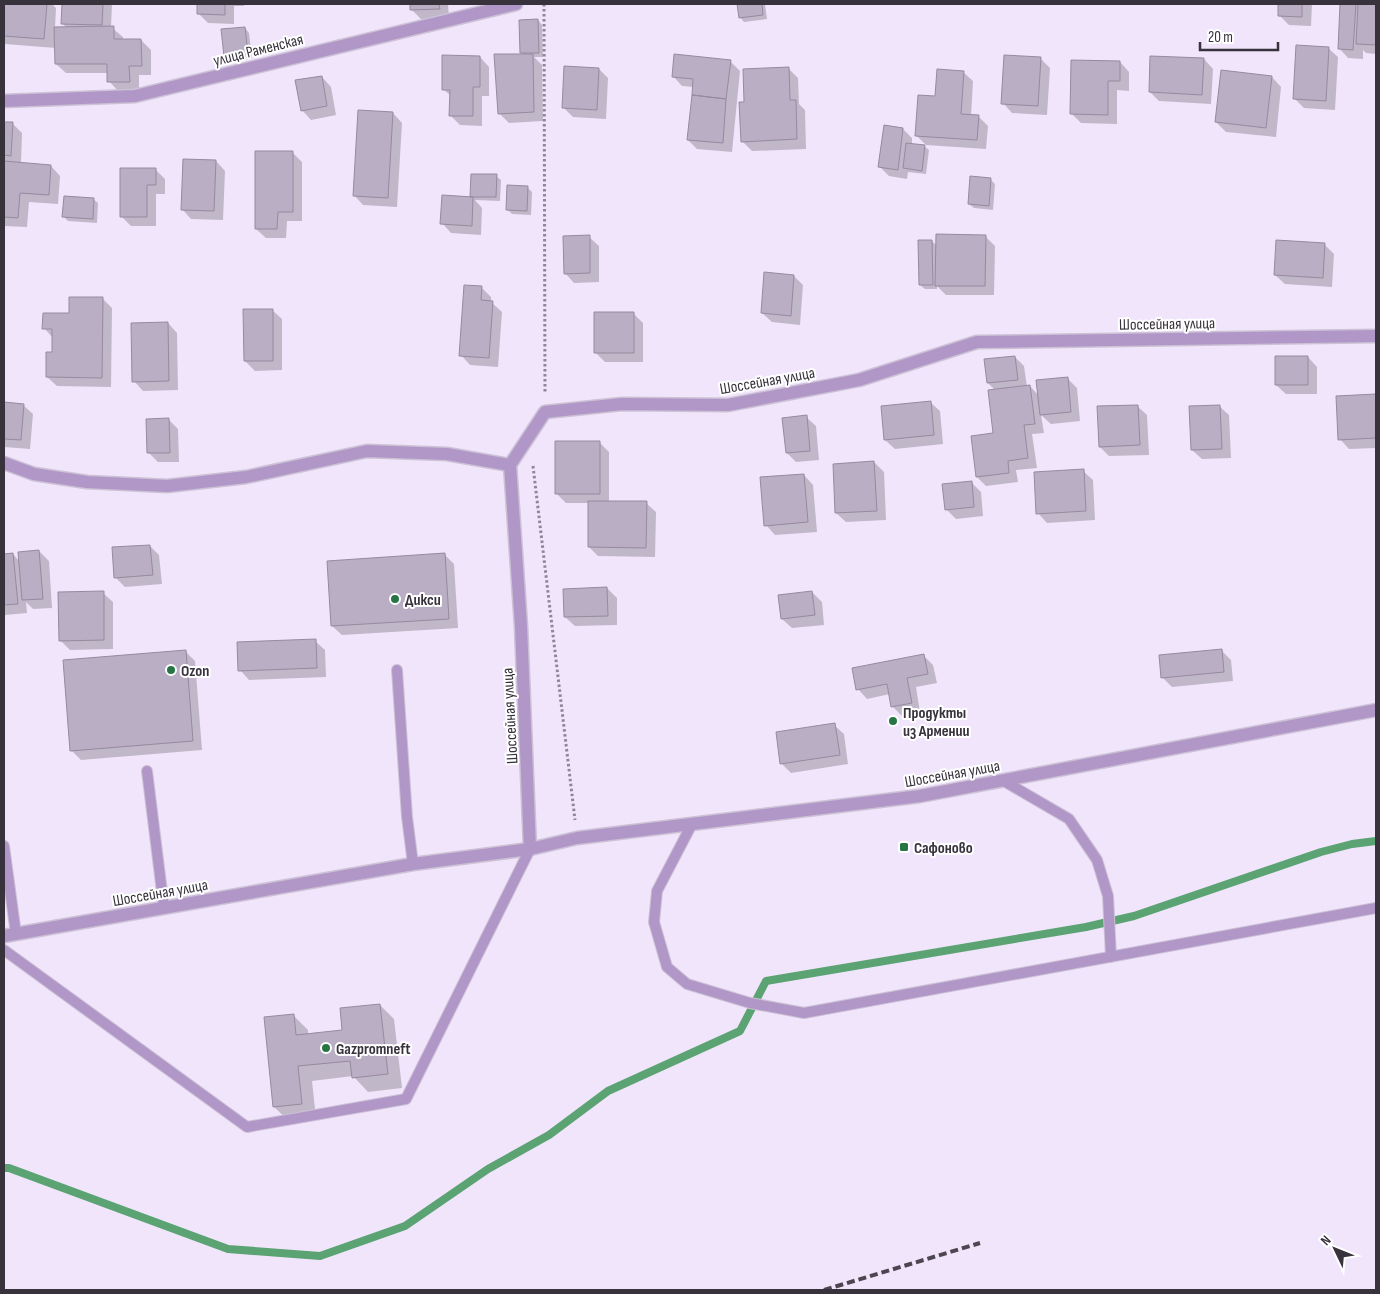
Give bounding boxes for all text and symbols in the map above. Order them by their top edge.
scale bar [1200,20,1278,52]
text: 20 m [1208,28,1233,47]
street label: улица Раменская [211,30,305,71]
street label: Шоссейная улица [1119,314,1215,335]
street label: Шоссейная улица [718,364,816,399]
place label: Дикси [405,591,441,610]
marker: Дикси [389,593,401,605]
place label: Ozon [181,662,209,681]
marker: Ozon [165,664,177,676]
street label: Шоссейная улица [498,667,523,764]
place label: Продукты из Армении [903,704,970,741]
marker: Продукты из Армении [887,715,899,727]
street label: Шоссейная улица [903,757,1001,792]
place label: Сафоново [914,839,973,858]
marker: Сафоново [898,841,910,853]
street label: Шоссейная улица [111,876,209,911]
place label: Gazpromneft [336,1040,411,1059]
marker: Gazpromneft [320,1042,332,1054]
north arrow [1310,1224,1360,1274]
text: N [1317,1232,1335,1249]

